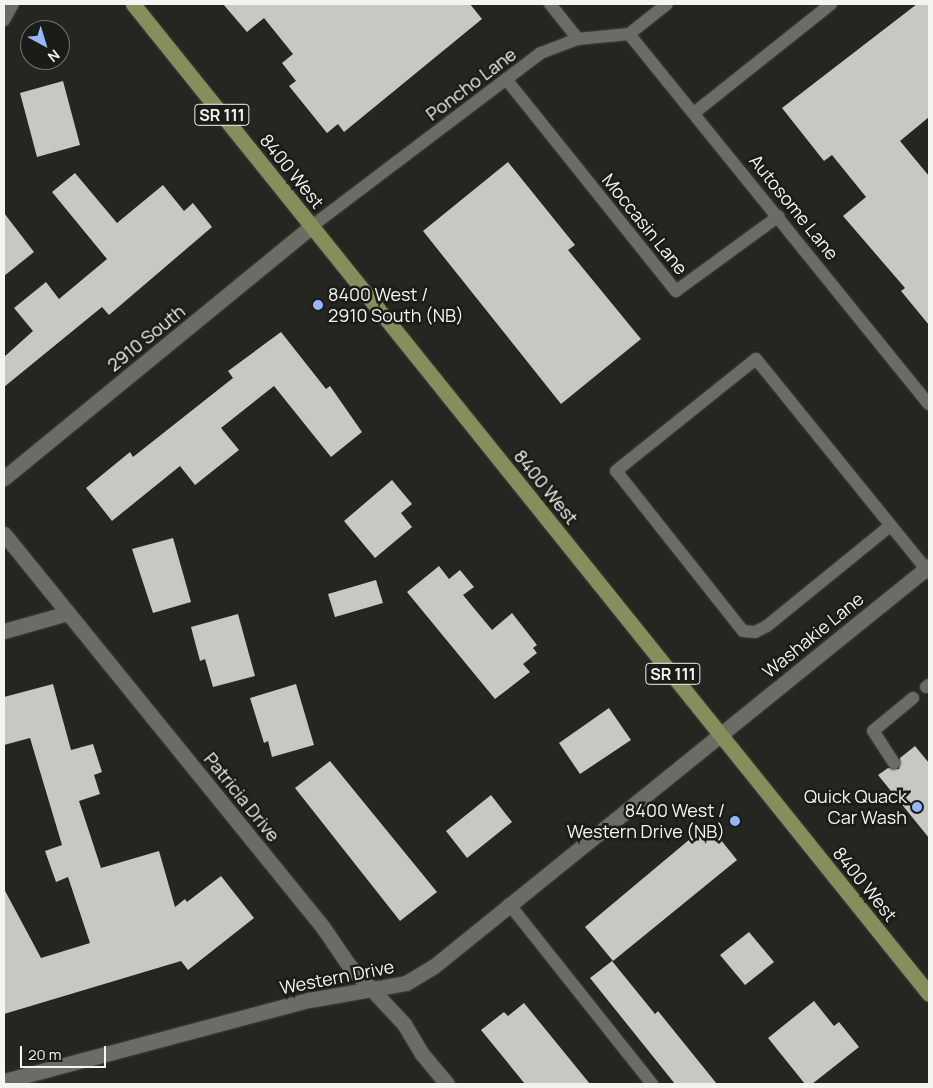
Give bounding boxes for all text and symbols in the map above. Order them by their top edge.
north arrow [20,20,70,70]
street label: Poncho Lane [422,43,520,125]
text: N [44,46,64,67]
road number: SR 111 [193,102,251,128]
street label: 8400 West [255,129,329,213]
street label: Autosome Lane [745,150,843,264]
street label: Moccasin Lane [598,169,692,279]
place label: 8400 West / 2910 South (NB) [328,284,464,326]
marker: 8400 West / 2910 South (NB) [312,299,324,311]
street label: 2910 South [103,300,189,376]
street label: 8400 West [509,445,583,529]
street label: Washakie Lane [758,588,868,682]
road number: SR 111 [644,661,702,688]
street label: Patricia Drive [200,748,284,846]
place label: Quick Quack Car Wash [804,786,907,829]
place label: 8400 West / Western Drive (NB) [567,800,725,842]
marker: Quick Quack Car Wash [911,801,923,813]
marker: 8400 West / Western Drive (NB) [729,815,741,827]
street label: 8400 West [828,842,902,926]
street label: Western Drive [278,955,396,999]
scale bar [22,1036,109,1068]
text: 20 m [28,1044,61,1065]

